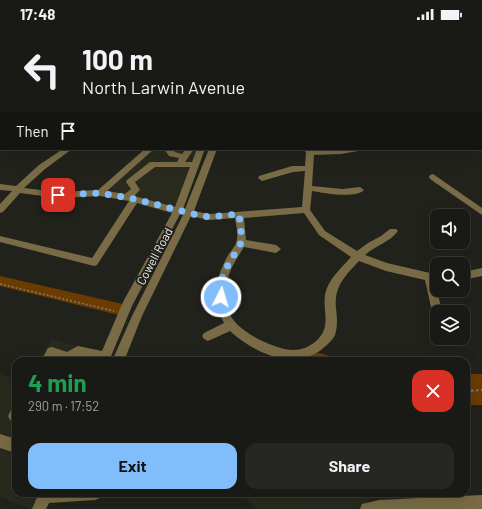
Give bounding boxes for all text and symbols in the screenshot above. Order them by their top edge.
text: 17:48 [20,5,55,23]
text: 100 m [82,42,153,76]
icon: left [16,44,68,96]
text: North Larwin Avenue [82,76,245,98]
icon: arrive [57,120,79,142]
text: Then [16,122,49,140]
pin [41,178,75,212]
icon: arrive [47,184,69,206]
map controls [430,209,470,345]
button: sound [430,209,470,249]
street label: Cowell Road [133,225,175,287]
button: search [430,257,470,297]
position arrow [200,276,242,318]
button: layers [430,305,470,345]
text: 4 min [28,368,87,397]
button: close [412,370,454,412]
text: 290 m · 17:52 [28,398,99,414]
button: Exit [28,443,237,489]
button: Share [245,443,454,489]

